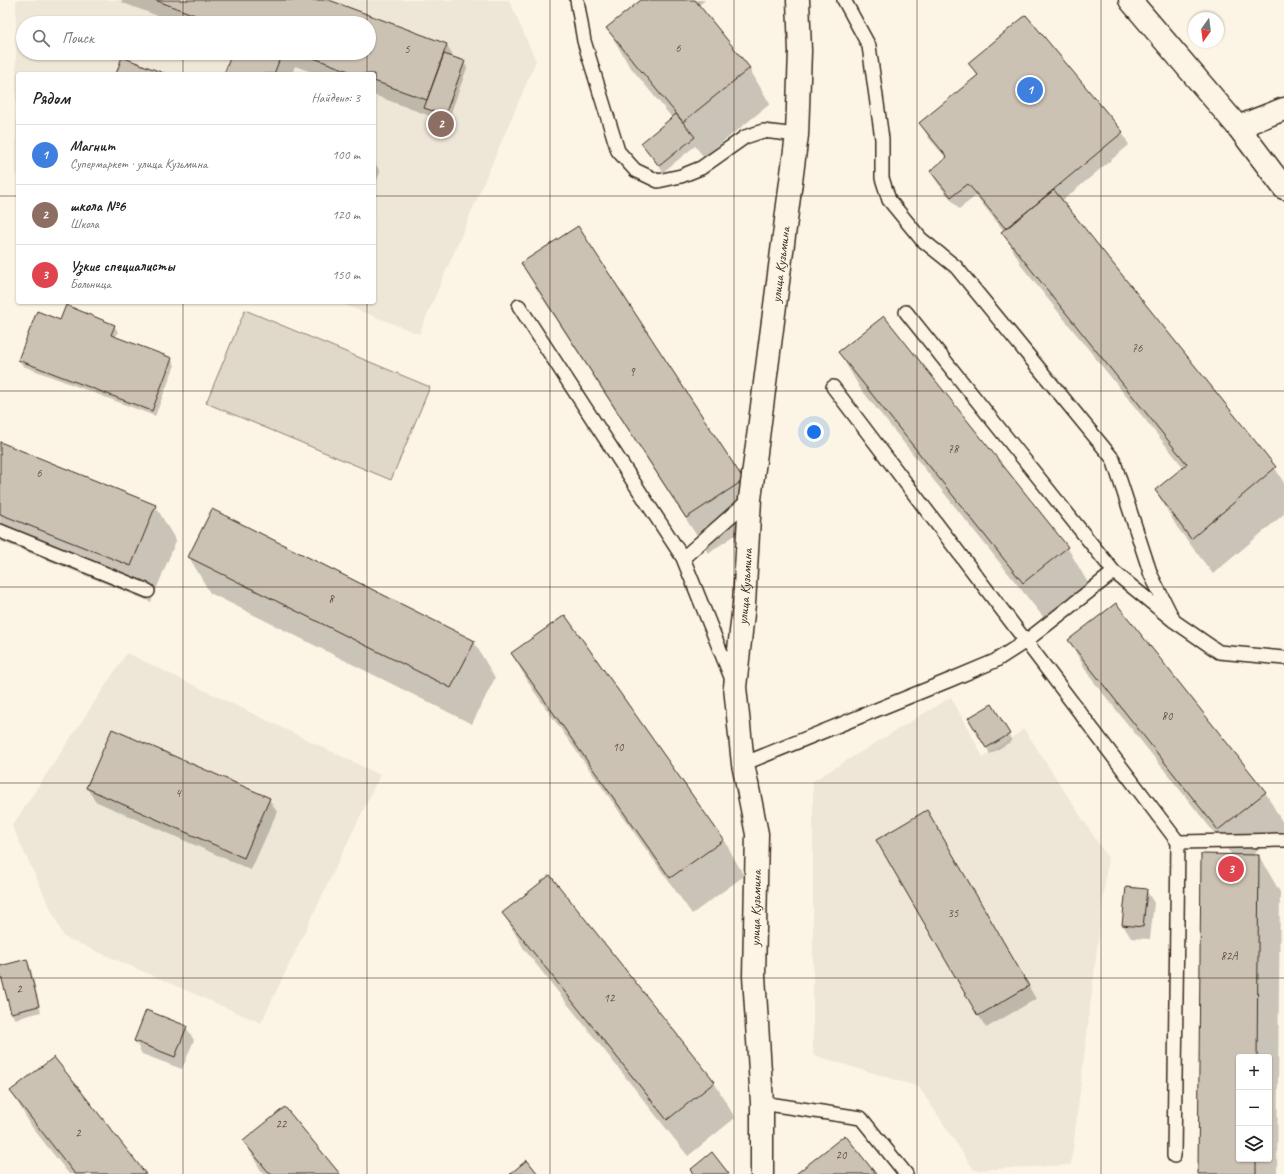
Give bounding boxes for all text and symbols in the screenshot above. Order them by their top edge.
north arrow [1188,12,1224,48]
search box [16,16,376,60]
icon: search [30,27,52,49]
text: Поиск [62,29,94,48]
house number: 6 [675,40,681,56]
house number: 5 [404,41,410,57]
pin: 1 [1017,75,1043,105]
text: Рядом [32,88,70,109]
text: Найдено: 3 [312,90,360,106]
pin: 2 [428,109,454,139]
text: Магнит [70,137,115,156]
text: 1 [42,147,48,163]
text: 100 m [332,147,360,163]
text: Супермаркет · улица Кузьмина [70,156,207,172]
text: школа №6 [70,197,125,216]
text: 2 [42,207,48,223]
text: 120 m [332,207,360,223]
text: Школа [70,216,99,232]
street label: улица Кузьмина [767,225,794,305]
text: Узкие специалисты [70,257,175,276]
text: 3 [42,267,48,283]
text: 150 m [332,267,360,283]
text: Больница [70,276,111,292]
house number: 76 [1132,340,1143,356]
house number: 9 [629,364,636,380]
your location [804,422,824,442]
house number: 78 [948,441,960,457]
house number: 6 [36,465,42,481]
street label: улица Кузьмина [734,547,756,626]
house number: 8 [328,591,335,607]
house number: 80 [1162,708,1174,724]
house number: 10 [613,739,625,755]
house number: 4 [175,785,182,801]
pin: 3 [1218,854,1244,884]
street label: улица Кузьмина [747,869,765,948]
house number: 35 [948,905,959,921]
house number: 82А [1221,948,1238,964]
house number: 2 [16,981,23,997]
house number: 12 [604,990,616,1006]
map controls [1236,1054,1272,1162]
button: + [1236,1054,1272,1090]
button: − [1236,1090,1272,1126]
house number: 22 [276,1116,288,1132]
house number: 2 [75,1125,82,1141]
button: layers [1236,1126,1272,1162]
house number: 20 [836,1147,848,1163]

